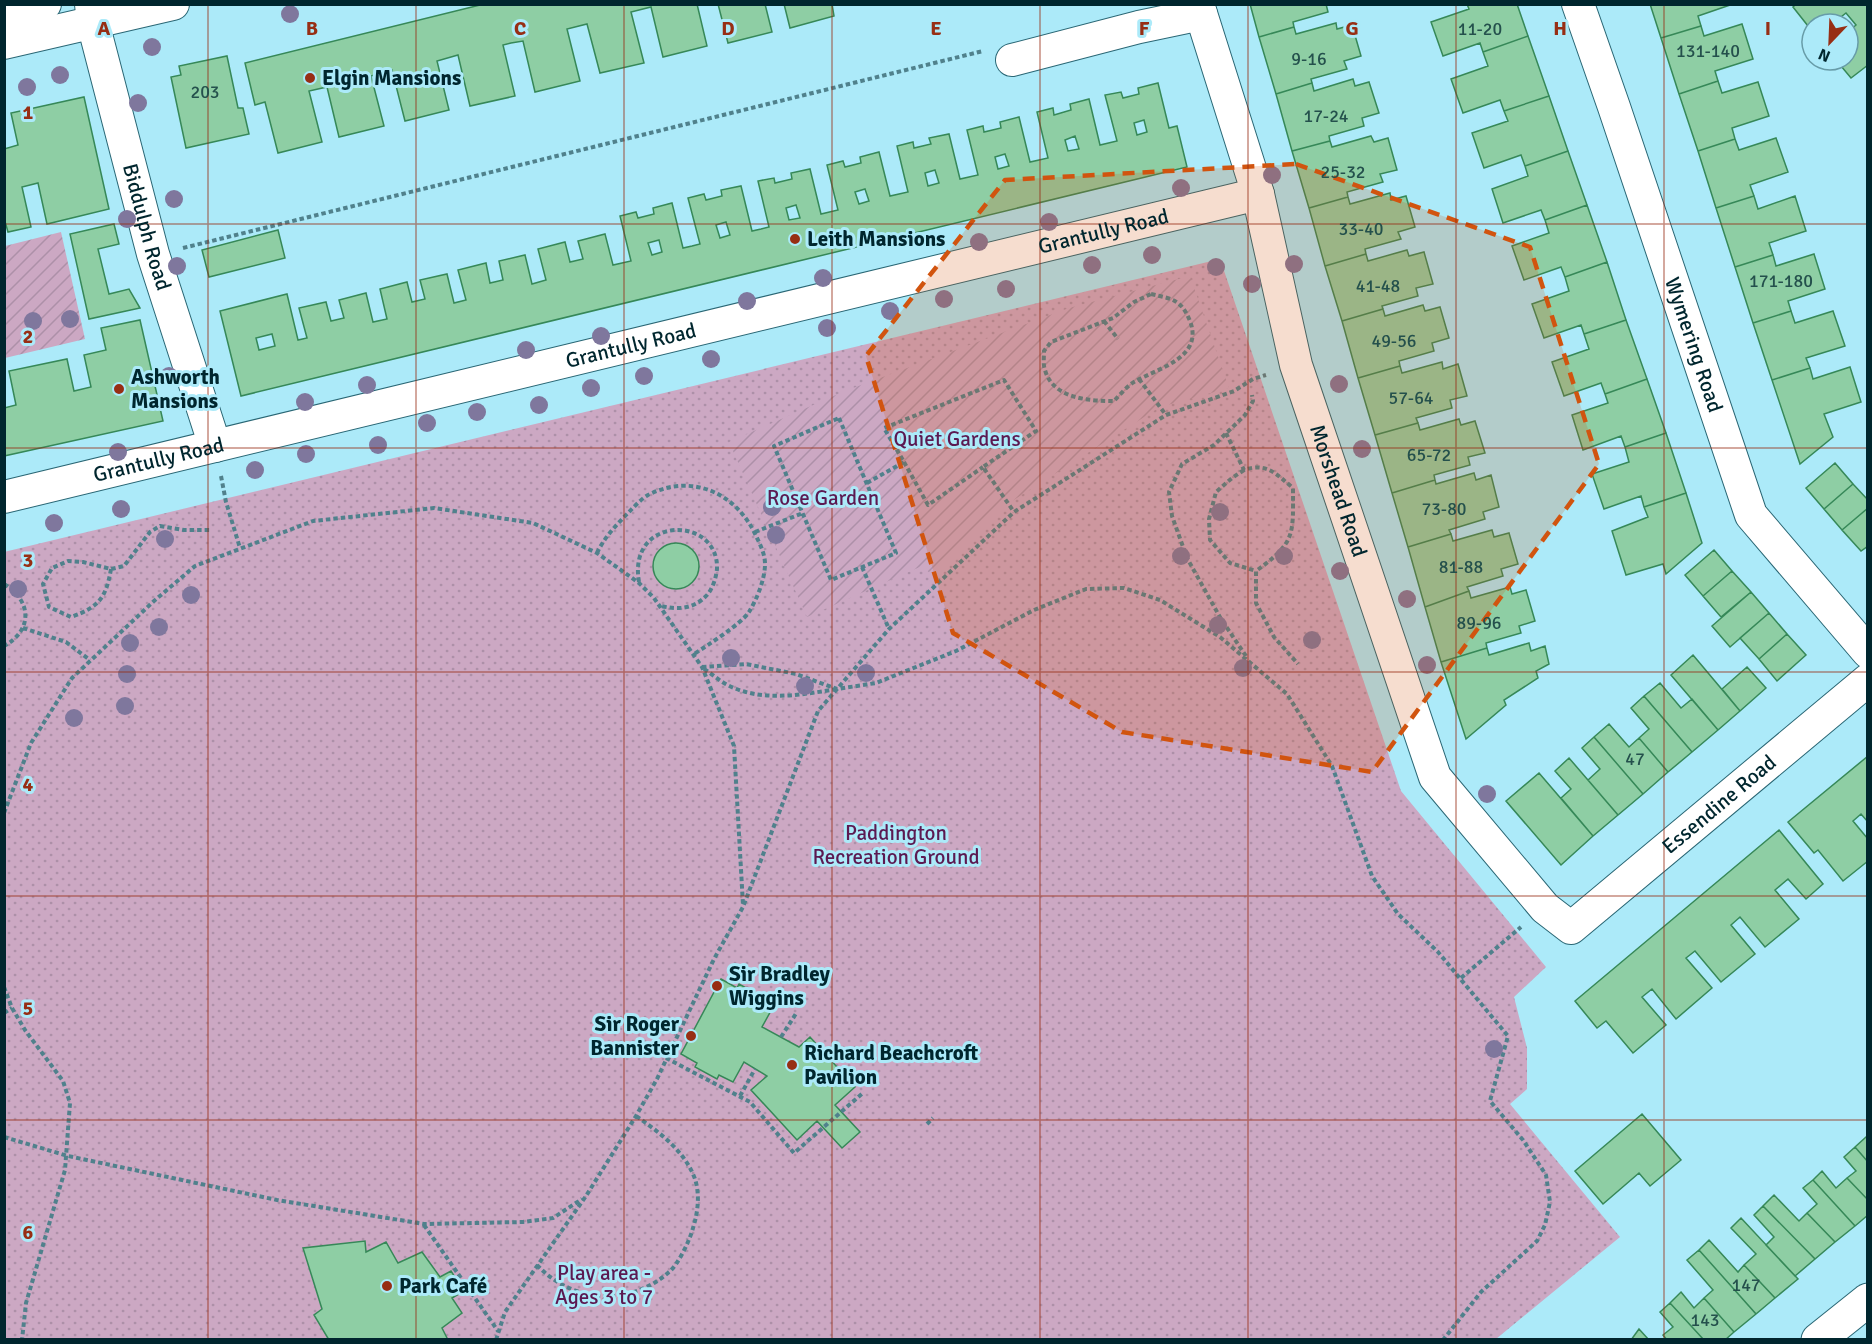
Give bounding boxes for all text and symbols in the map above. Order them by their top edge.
north arrow [1800,12,1860,72]
text: A [98,16,111,41]
text: B [306,16,318,41]
text: C [514,16,526,41]
text: D [721,16,735,41]
text: E [930,16,942,41]
text: F [1139,16,1150,41]
text: G [1345,16,1359,41]
text: H [1553,16,1567,41]
text: I [1765,16,1771,41]
house number: 11-20 [1458,18,1502,40]
house number: 131-140 [1676,40,1740,62]
text: N [1815,44,1834,66]
house number: 9-16 [1291,48,1327,70]
place label: Elgin Mansions [322,65,461,91]
marker: Elgin Mansions [303,71,317,85]
house number: 203 [190,81,220,103]
text: 1 [23,100,34,125]
house number: 17-24 [1303,105,1349,127]
street label: Biddulph Road [117,161,177,294]
house number: 25-32 [1320,161,1366,183]
street label: Grantully Road [1035,203,1171,260]
house number: 33-40 [1338,218,1384,240]
place label: Leith Mansions [807,226,945,252]
marker: Leith Mansions [788,232,802,246]
house number: 171-180 [1749,270,1813,292]
street label: Wymering Road [1659,274,1729,416]
house number: 41-48 [1356,275,1400,297]
street label: Grantully Road [563,317,699,374]
text: 2 [23,324,33,349]
house number: 49-56 [1371,330,1417,352]
place label: Ashworth Mansions [131,364,220,414]
marker: Ashworth Mansions [112,382,126,396]
house number: 57-64 [1388,387,1434,409]
street label: Morshead Road [1304,421,1373,560]
park label: Quiet Gardens [893,426,1021,452]
street label: Grantully Road [91,431,226,488]
house number: 65-72 [1407,444,1451,466]
park label: Rose Garden [767,485,879,511]
house number: 73-80 [1421,498,1467,520]
text: 3 [23,548,33,573]
house number: 81-88 [1439,556,1483,578]
house number: 89-96 [1456,612,1502,634]
house number: 47 [1625,748,1645,770]
street label: Essendine Road [1657,749,1781,859]
text: 4 [23,772,34,797]
park label: Paddington Recreation Ground [812,820,980,870]
place label: Sir Bradley Wiggins [729,961,830,1011]
marker: Sir Bradley Wiggins [710,979,724,993]
text: 5 [23,996,33,1021]
place label: Sir Roger Bannister [590,1011,680,1061]
marker: Sir Roger Bannister [684,1029,698,1043]
place label: Richard Beachcroft Pavilion [804,1040,979,1090]
marker: Richard Beachcroft Pavilion [785,1058,799,1072]
text: 6 [23,1220,34,1245]
park label: Play area - Ages 3 to 7 [555,1260,653,1310]
place label: Park Café [399,1273,487,1299]
house number: 147 [1731,1274,1761,1296]
marker: Park Café [380,1279,394,1293]
house number: 143 [1690,1309,1720,1331]

